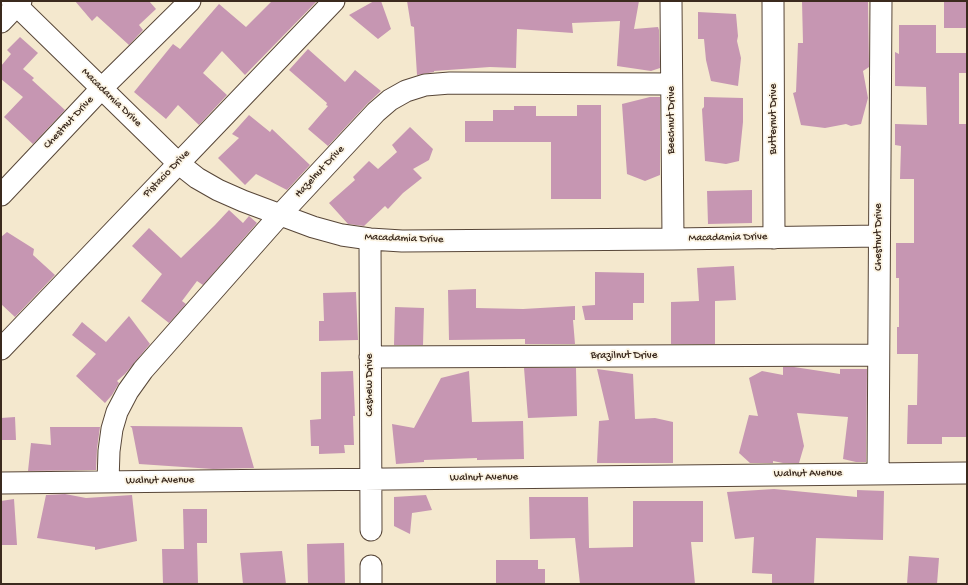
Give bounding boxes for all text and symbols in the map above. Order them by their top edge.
street label: Macadamia Drive [78,66,144,130]
street label: Butternut Drive [767,84,781,154]
street label: Beechnut Drive [665,86,679,154]
street label: Chestnut Drive [41,94,97,152]
street label: Hazelnut Drive [292,143,348,201]
street label: Pistacio Drive [141,147,193,201]
street label: Chestnut Drive [872,203,886,271]
street label: Macadamia Drive [364,231,444,247]
street label: Macadamia Drive [688,231,768,245]
street label: Brazilnut Drive [591,349,657,363]
street label: Cashew Drive [363,354,377,416]
street label: Walnut Avenue [774,467,842,481]
street label: Walnut Avenue [450,471,518,485]
street label: Walnut Avenue [126,474,194,488]

